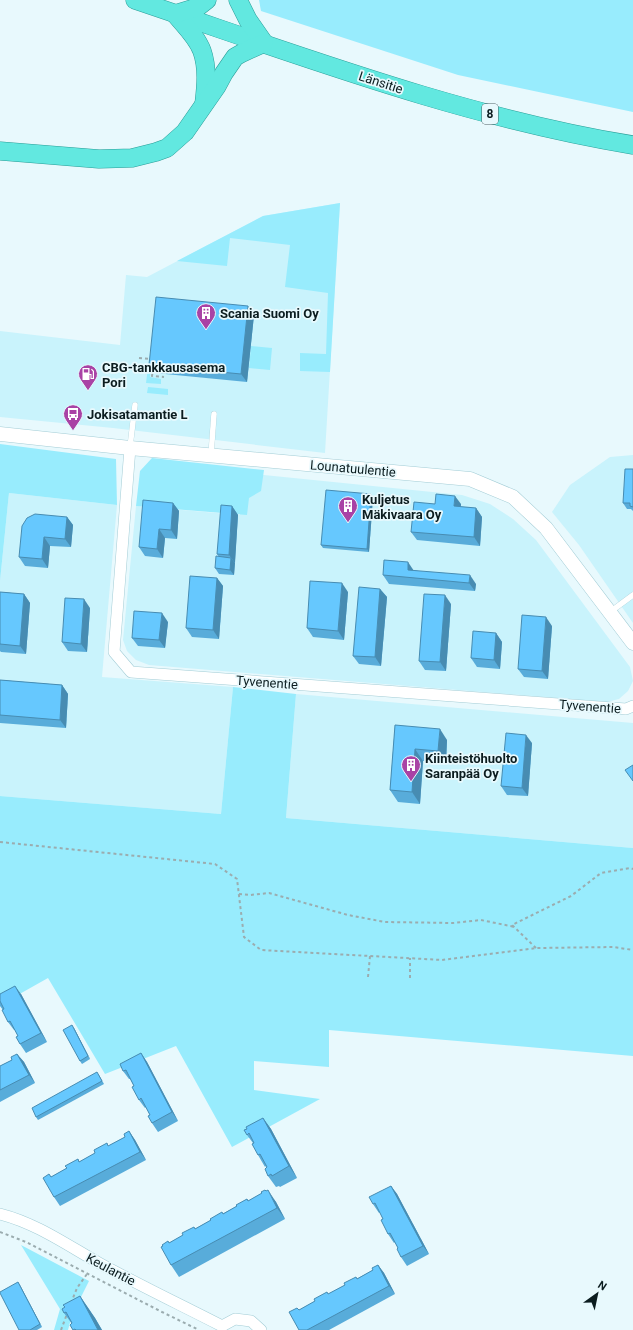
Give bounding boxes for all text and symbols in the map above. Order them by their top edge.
street label: Länsitie [357,68,405,97]
road number: 8 [482,104,498,124]
building icon: Scania Suomi Oy [195,302,217,330]
place label: Scania Suomi Oy [220,306,319,321]
place label: CBG-tankkausasema Pori [102,360,225,390]
fuel station icon: CBG-tankkausasema Pori [77,363,99,391]
bus stop icon: Jokisatamantie L [62,403,84,431]
place label: Jokisatamantie L [87,407,188,422]
street label: Lounatuulentie [309,457,397,480]
place label: Kuljetus Mäkivaara Oy [362,492,442,522]
building icon: Kuljetus Mäkivaara Oy [337,495,359,523]
street label: Tyvenentie [235,673,299,692]
street label: Tyvenentie [558,697,622,716]
place label: Kiinteistöhuolto Saranpää Oy [425,751,517,781]
building icon: Kiinteistöhuolto Saranpää Oy [400,754,422,782]
street label: Keulantie [84,1250,138,1289]
north arrow [577,1274,617,1314]
text: N [595,1278,609,1294]

